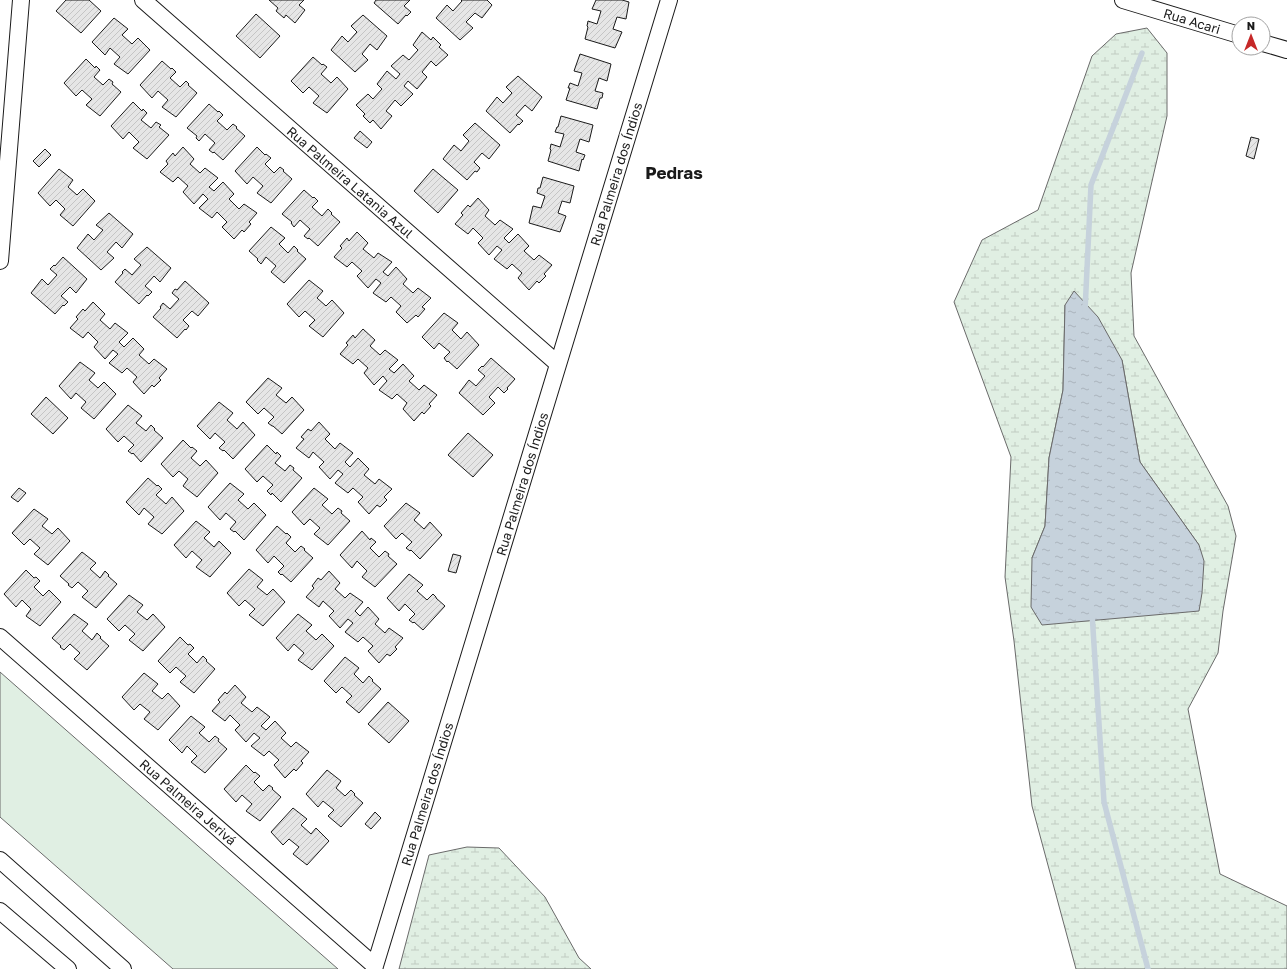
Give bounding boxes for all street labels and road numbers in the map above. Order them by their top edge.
street label: Rua Acari [1162,5,1222,37]
street label: Rua Palmeira dos Índios [587,100,645,248]
street label: Rua Palmeira Latania Azul [284,123,416,241]
street label: Rua Palmeira dos Índios [493,410,551,558]
street label: Rua Palmeira dos Índios [398,720,456,868]
street label: Rua Palmeira Jerivá [137,756,239,848]

